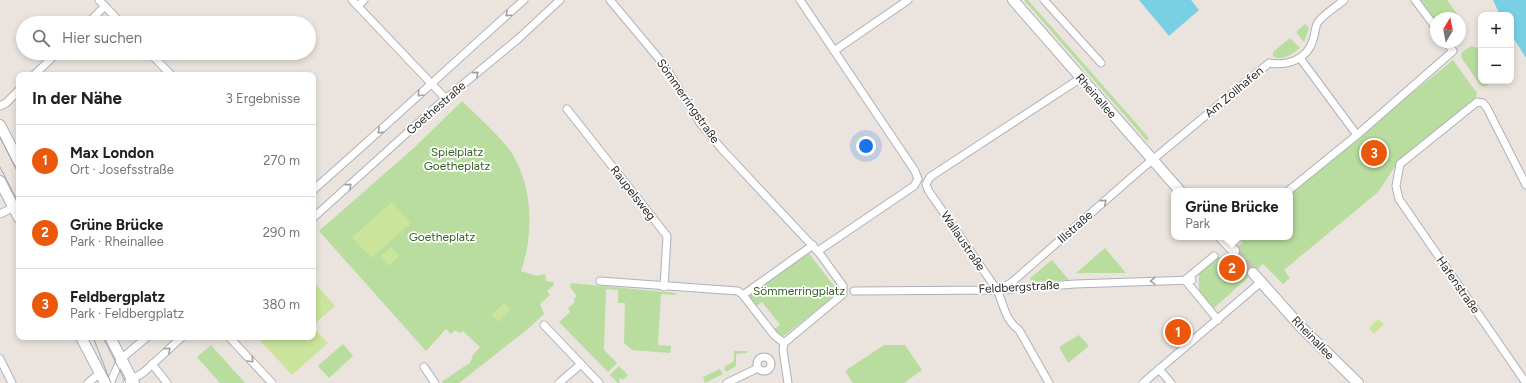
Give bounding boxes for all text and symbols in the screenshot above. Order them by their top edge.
one-way arrow [506,9,513,16]
north arrow [1430,12,1466,48]
map controls [1478,12,1514,84]
button: + [1478,12,1514,48]
search box [16,16,316,60]
icon: search [30,27,52,49]
text: Hier suchen [62,29,142,47]
button: − [1478,48,1514,84]
street label: Sömmerringstraße [654,56,723,146]
street label: Am Zollhafen [1202,63,1266,120]
street label: Rheinallee [1073,71,1120,122]
one-way arrow [471,72,479,79]
street label: Goethestraße [403,78,469,138]
text: In der Nähe [32,88,122,108]
one-way arrow [417,89,425,97]
text: 3 Ergebnisse [226,91,300,106]
one-way arrow [377,127,385,134]
your location [856,136,876,156]
pin: 3 [1361,138,1387,168]
text: Max London [70,144,154,162]
park label: Spielplatz Goetheplatz [424,145,490,173]
text: 1 [42,153,48,168]
text: 270 m [263,153,300,168]
text: Ort · Josefsstraße [70,162,174,177]
street label: Raupelsweg [607,163,659,223]
one-way arrow [344,183,352,190]
popup [1171,188,1293,240]
text: Grüne Brücke [1185,198,1279,216]
one-way arrow [1099,199,1107,206]
street label: Illstraße [1054,208,1096,246]
street label: Wallaustraße [938,209,988,274]
text: Grüne Brücke [70,216,163,234]
text: Park [1185,216,1210,231]
text: 2 [41,225,49,240]
text: 290 m [263,225,300,240]
park label: Goetheplatz [409,230,475,244]
text: Park · Rheinallee [70,234,164,249]
pin: 2 [1219,253,1245,283]
street label: Hafenstraße [1433,254,1483,317]
one-way arrow [1150,277,1156,285]
street label: Feldbergstraße [978,278,1060,296]
park label: Sömmerringplatz [753,284,845,298]
text: Feldbergplatz [70,288,165,306]
text: 3 [41,297,49,312]
text: 380 m [262,297,300,312]
text: Park · Feldbergplatz [70,306,184,321]
street label: Rheinallee [1289,313,1337,363]
pin: 1 [1165,317,1191,347]
one-way arrow [163,347,171,354]
one-way arrow [246,355,253,363]

